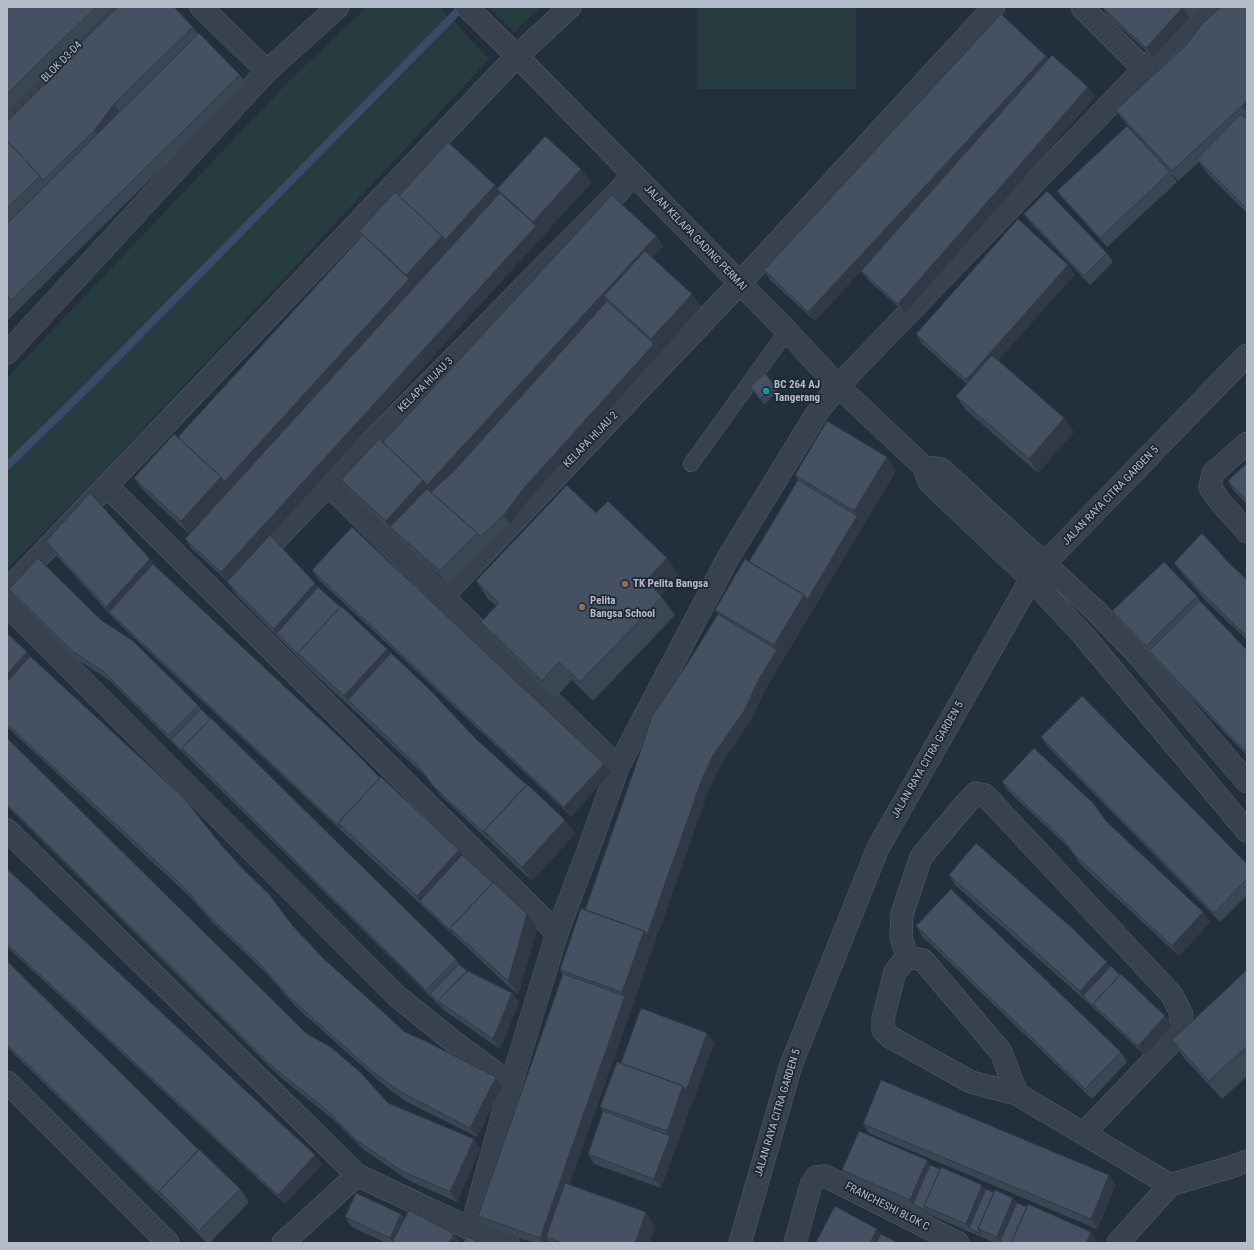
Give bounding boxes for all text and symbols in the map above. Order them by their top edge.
street label: BLOK D3-D4 [39,39,85,85]
street label: JALAN KELAPA GADING PERMAI [641,182,749,294]
street label: KELAPA HIJAU 3 [396,355,456,415]
place label: BC 264 AJ Tangerang [774,378,820,404]
marker: BC 264 AJ Tangerang [761,386,771,396]
street label: KELAPA HIJAU 2 [561,409,621,471]
street label: JALAN RAYA CITRA GARDEN 5 [1060,444,1162,548]
place label: TK Pelita Bangsa [633,577,708,591]
marker: TK Pelita Bangsa [620,579,630,589]
place label: Pelita Bangsa School [590,594,655,620]
marker: Pelita Bangsa School [577,602,587,612]
street label: JALAN RAYA CITRA GARDEN 5 [889,699,967,821]
street label: JALAN RAYA CITRA GARDEN 5 [752,1048,804,1178]
street label: FRANCHESHI BLOK C [843,1180,931,1234]

